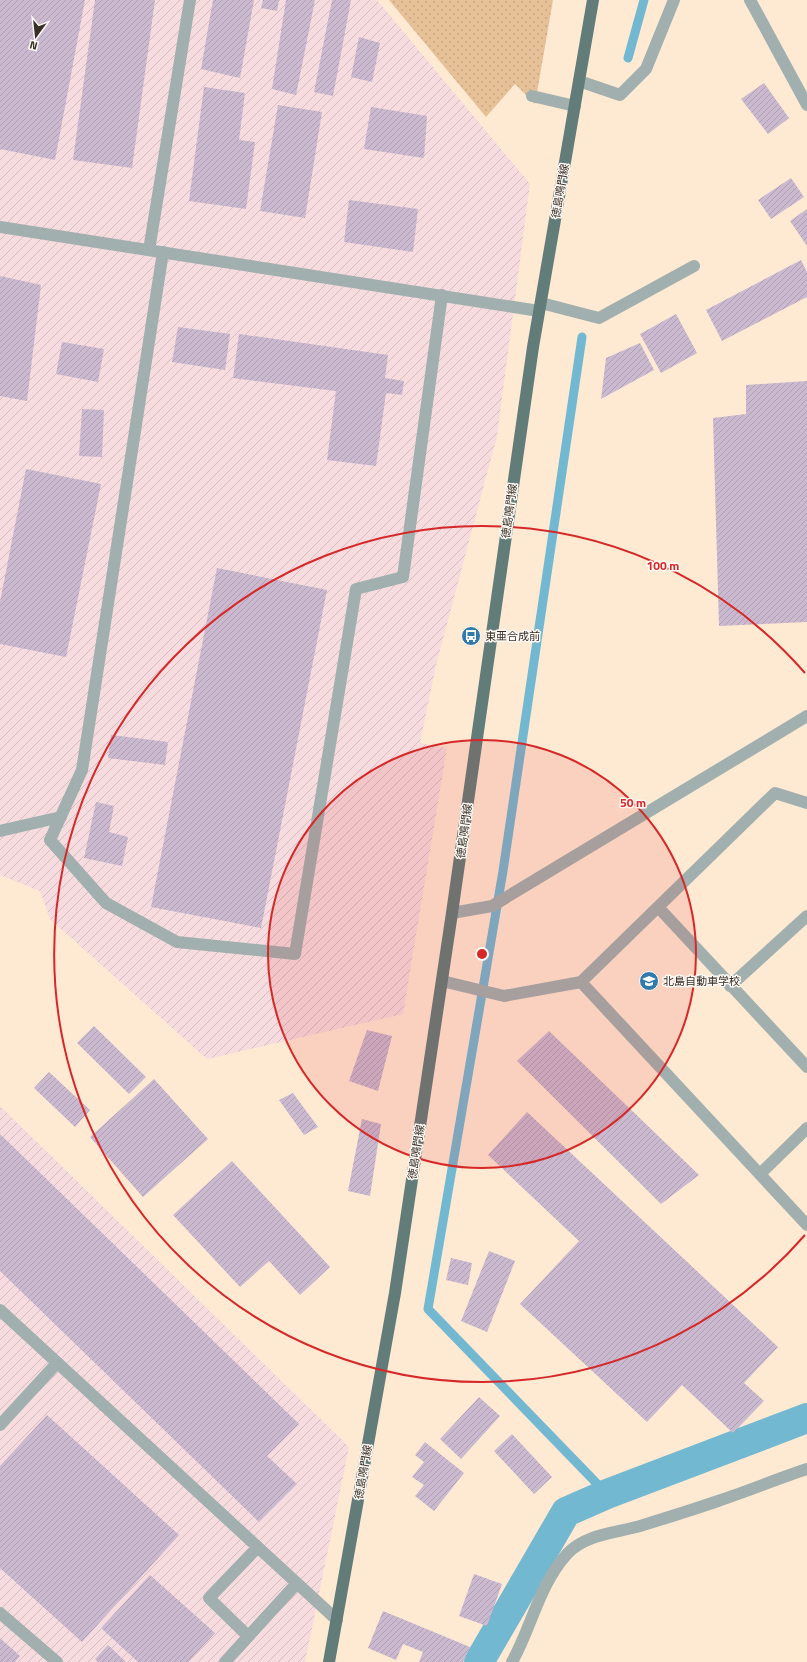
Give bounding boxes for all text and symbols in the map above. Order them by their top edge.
north arrow [16,16,56,56]
text: N [28,37,39,54]
street label: 徳島鳴門線 [547,163,573,219]
street label: 徳島鳴門線 [497,483,521,539]
text: 100 m [647,556,679,575]
bus stop icon: 東亜合成前 [460,625,482,647]
place label: 東亜合成前 [485,628,540,644]
text: 50 m [620,793,646,812]
street label: 徳島鳴門線 [452,803,476,859]
centre of rings [475,947,489,961]
school or university icon: 北島自動車学校 [638,970,660,992]
place label: 北島自動車学校 [663,973,740,989]
street label: 徳島鳴門線 [404,1124,428,1180]
street label: 徳島鳴門線 [350,1444,376,1500]

